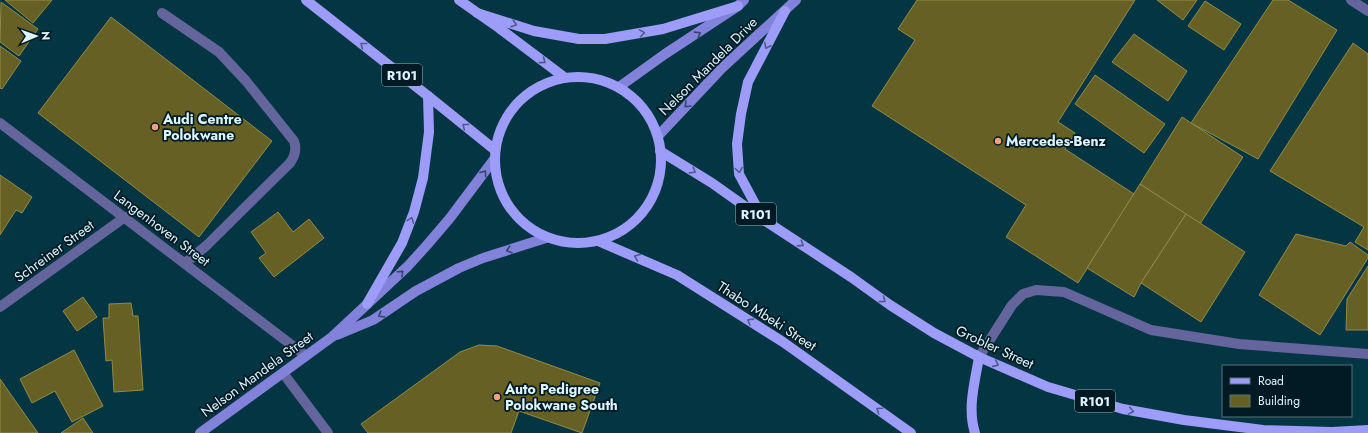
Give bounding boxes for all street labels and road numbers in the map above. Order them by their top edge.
street label: Nelson Mandela Drive [654,12,762,120]
road number: R101 [382,64,422,86]
street label: Langenhoven Street [110,185,215,271]
road number: R101 [736,203,776,225]
street label: Schreiner Street [10,215,98,287]
street label: Thabo Mbeki Street [714,276,821,356]
street label: Grobler Street [953,320,1038,374]
street label: Nelson Mandela Street [197,326,318,422]
road number: R101 [1075,390,1115,412]

